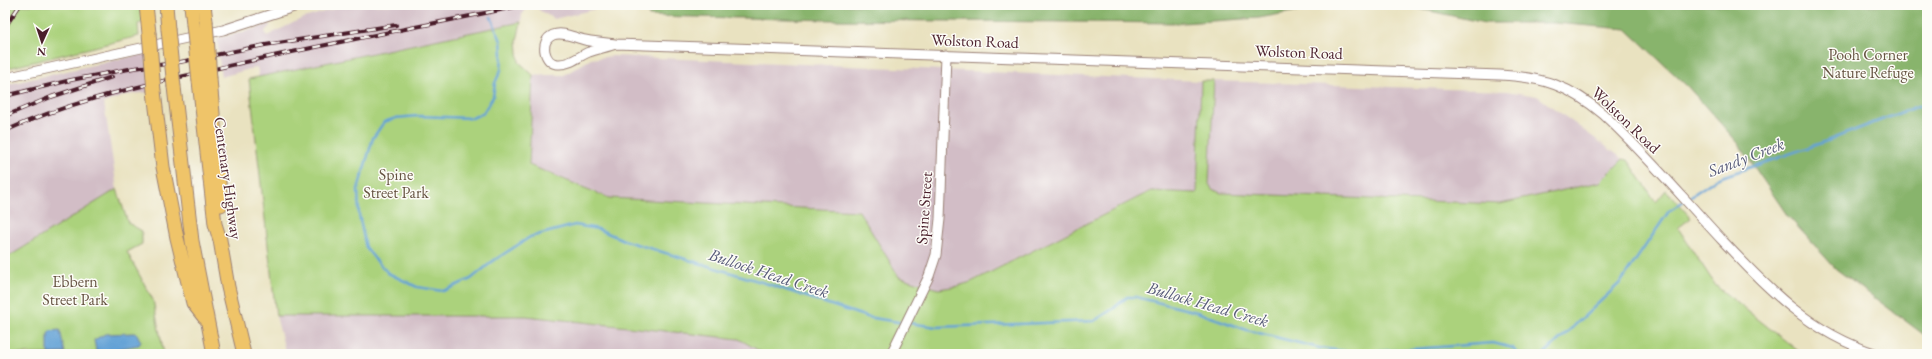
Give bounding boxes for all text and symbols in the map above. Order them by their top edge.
north arrow [22,22,62,62]
street label: Wolston Road [931,29,1020,53]
street label: Wolston Road [1255,40,1344,64]
park label: Pooh Corner Nature Refuge [1822,44,1914,83]
text: N [37,45,46,59]
street label: Wolston Road [1587,82,1666,159]
street label: Centenary Highway [209,115,247,241]
water label: Sandy Creek [1704,132,1788,182]
park label: Spine Street Park [363,164,429,203]
street label: Spine Street [911,171,937,245]
water label: Bullock Head Creek [705,243,832,303]
park label: Ebbern Street Park [42,271,108,310]
water label: Bullock Head Creek [1144,276,1271,332]

